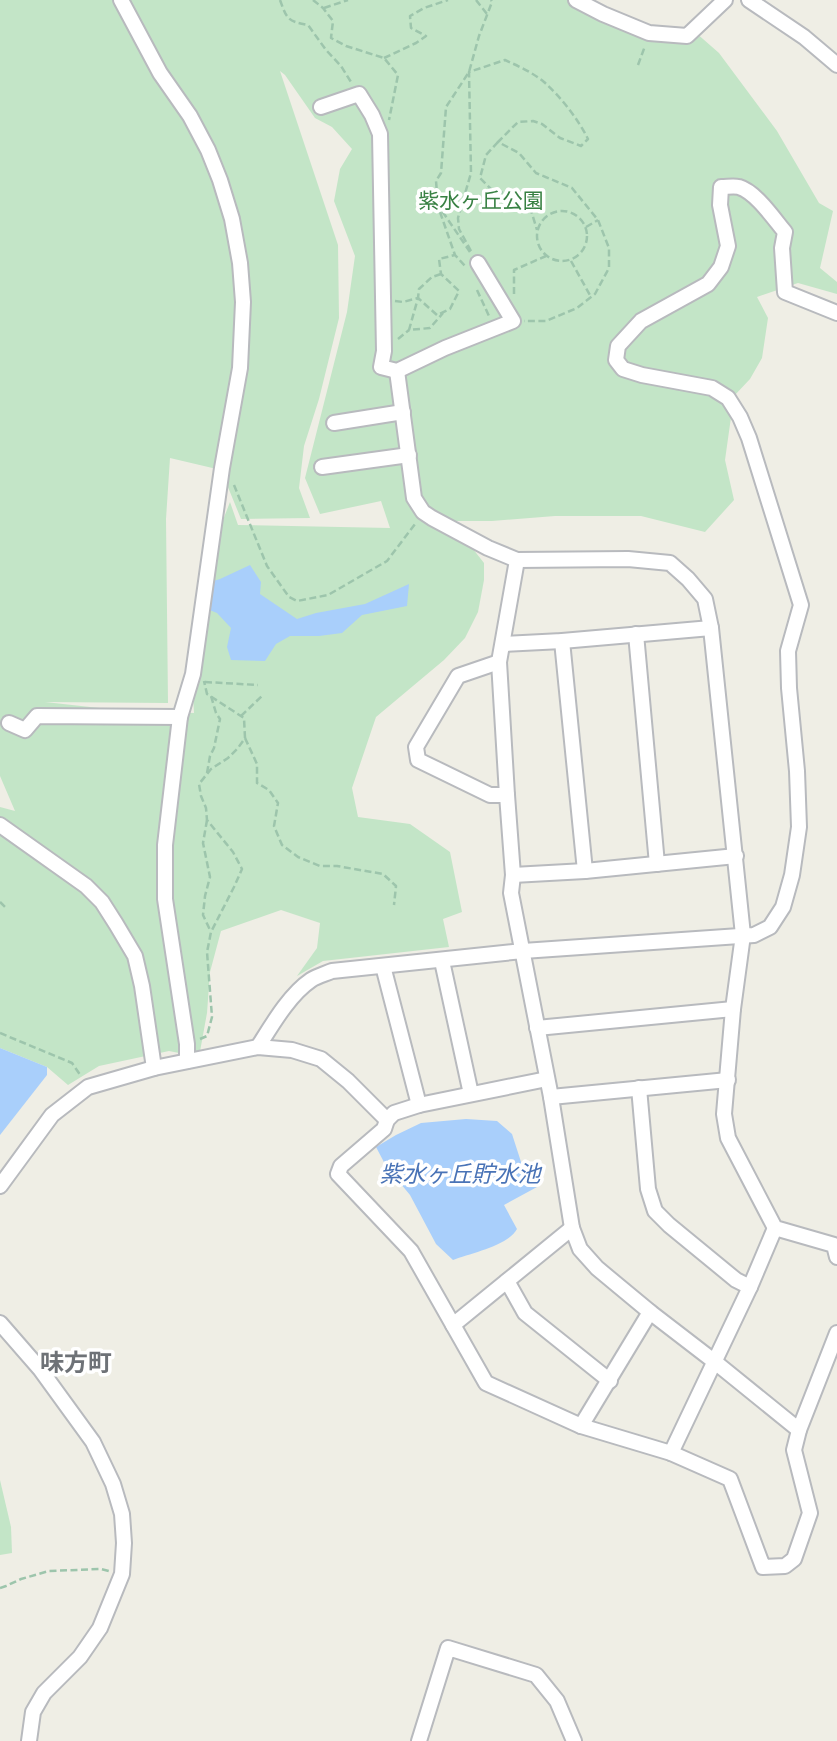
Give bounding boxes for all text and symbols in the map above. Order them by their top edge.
park label: 紫水ヶ丘公園 [418,188,544,213]
water label: 紫水ヶ丘貯水池 [380,1160,543,1188]
district label: 味方町 [40,1348,112,1377]

